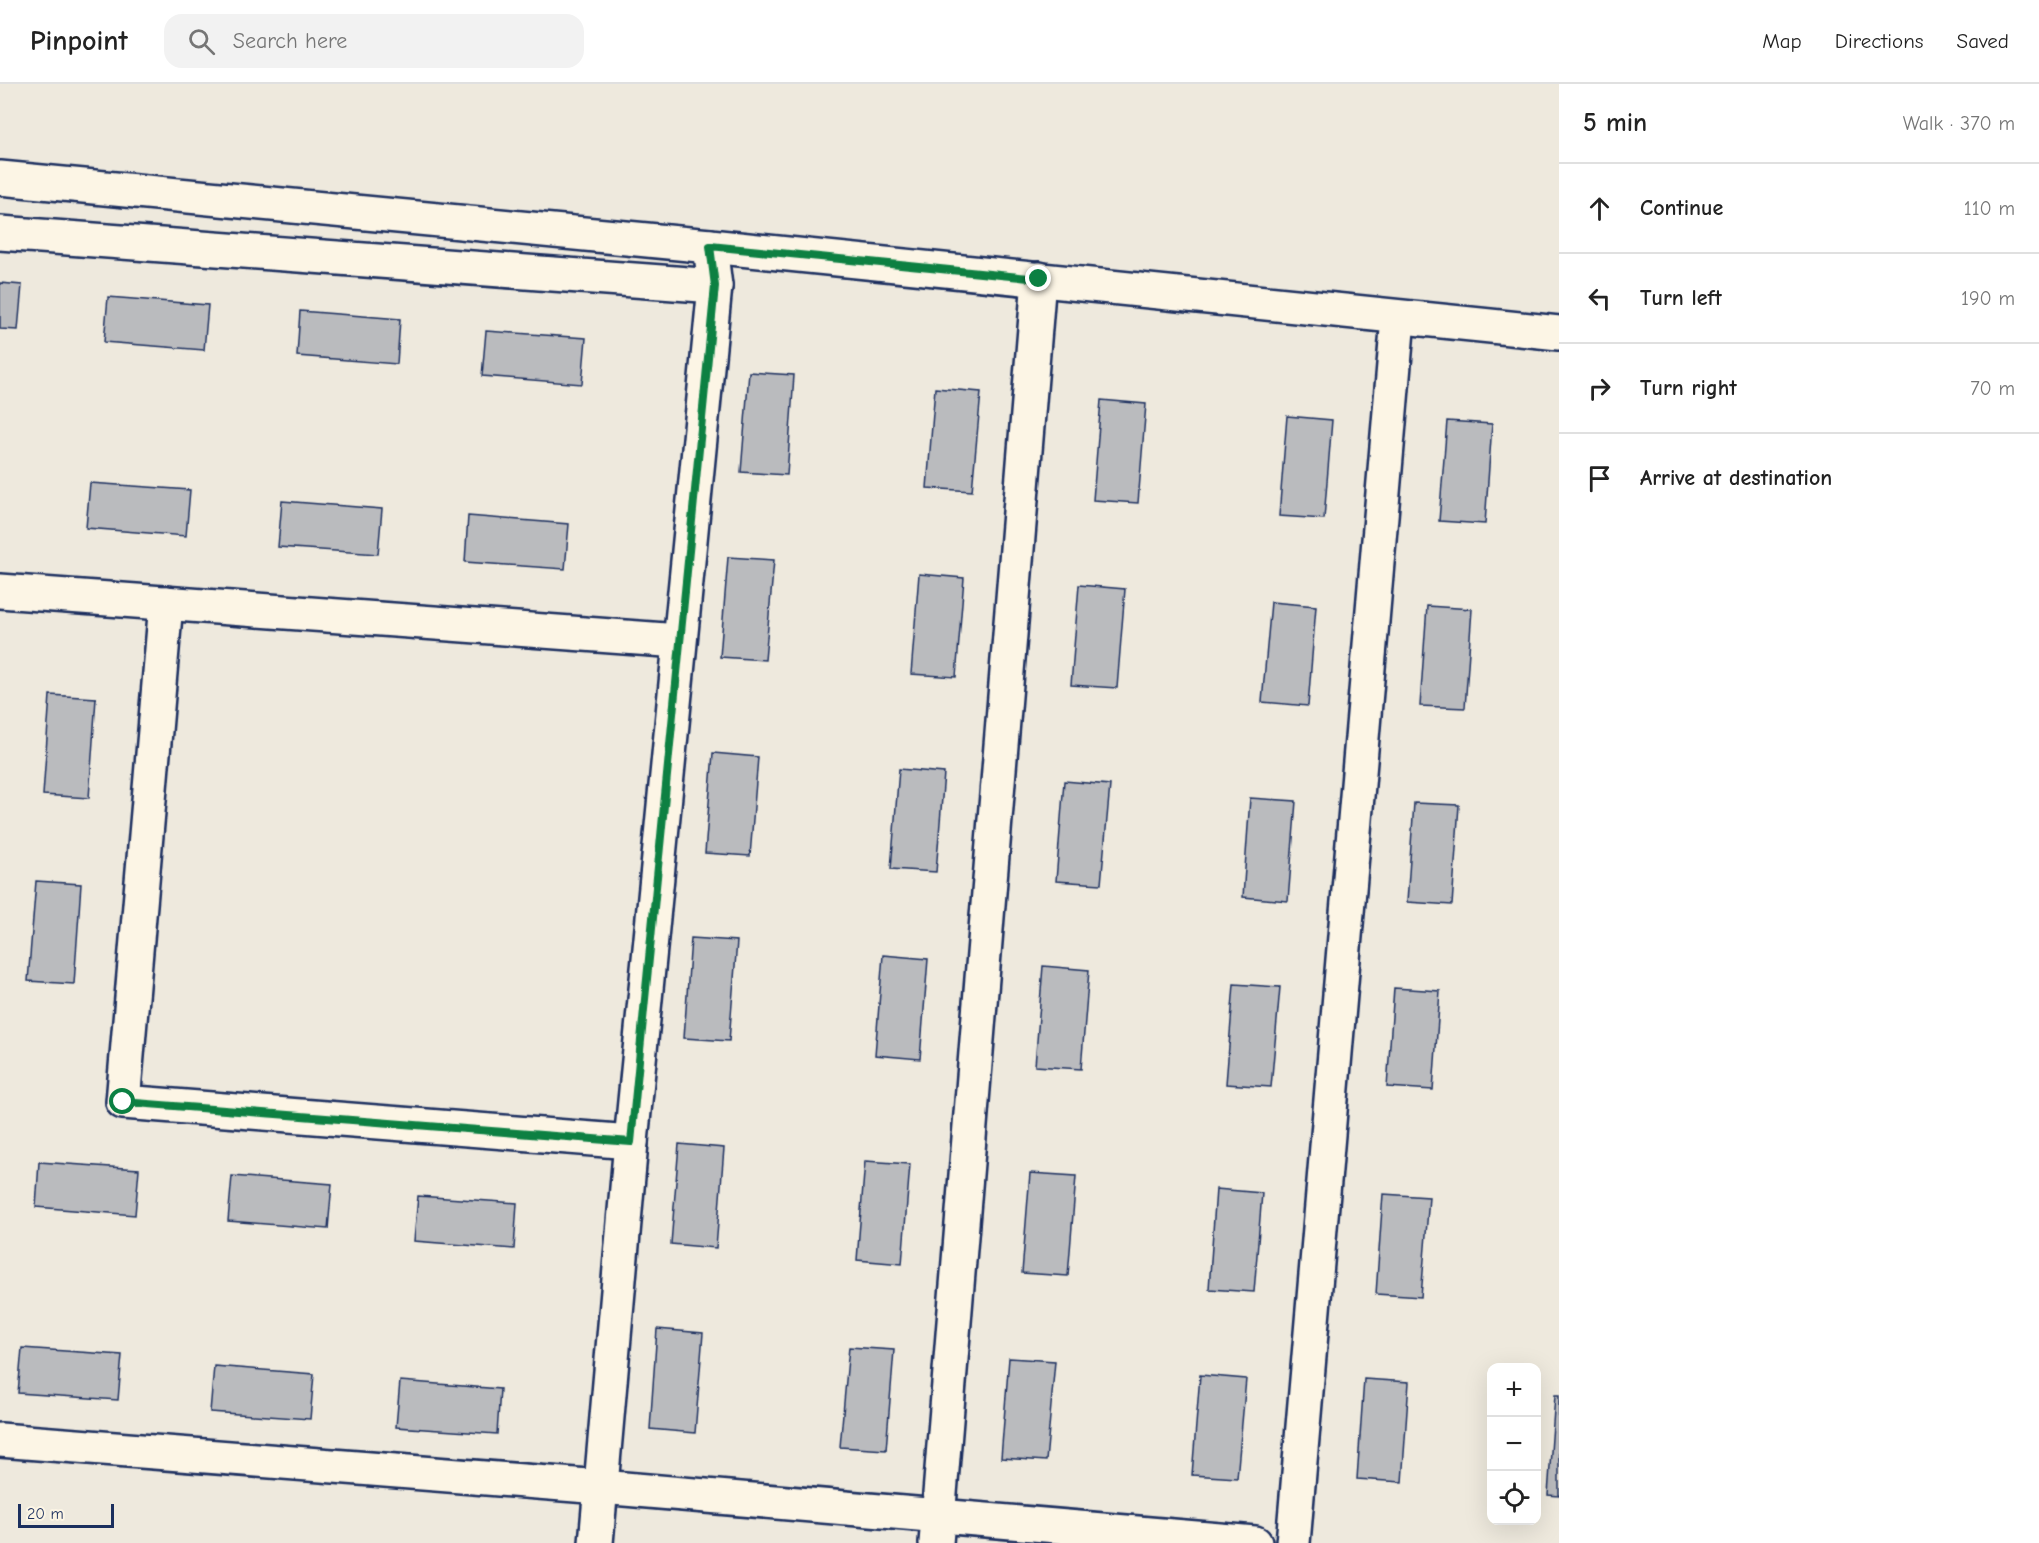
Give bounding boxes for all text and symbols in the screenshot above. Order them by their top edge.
search box [164,14,584,68]
text: Pinpoint [30,25,128,57]
icon: search [185,25,218,58]
text: Search here [233,28,347,54]
text: Map [1762,29,1802,53]
text: Directions [1835,29,1924,53]
text: Saved [1957,29,2009,53]
text: 5 min [1583,108,1647,138]
text: Walk · 370 m [1903,112,2015,135]
icon: ahead [1583,192,1616,225]
text: Continue [1640,195,1723,221]
text: 110 m [1964,197,2015,220]
route end [1025,265,1051,291]
icon: left [1583,282,1616,315]
text: Turn left [1640,285,1722,311]
text: 190 m [1961,287,2015,310]
icon: right [1583,372,1616,405]
text: Turn right [1640,375,1737,401]
text: 70 m [1970,377,2015,400]
icon: arrive [1583,462,1616,495]
text: Arrive at destination [1640,465,1832,491]
route start [109,1088,135,1114]
map controls [1487,1363,1541,1525]
button: + [1487,1363,1541,1417]
button: − [1487,1417,1541,1471]
button: locate [1487,1471,1541,1525]
scale bar [18,1501,114,1528]
text: 20 m [27,1505,64,1523]

